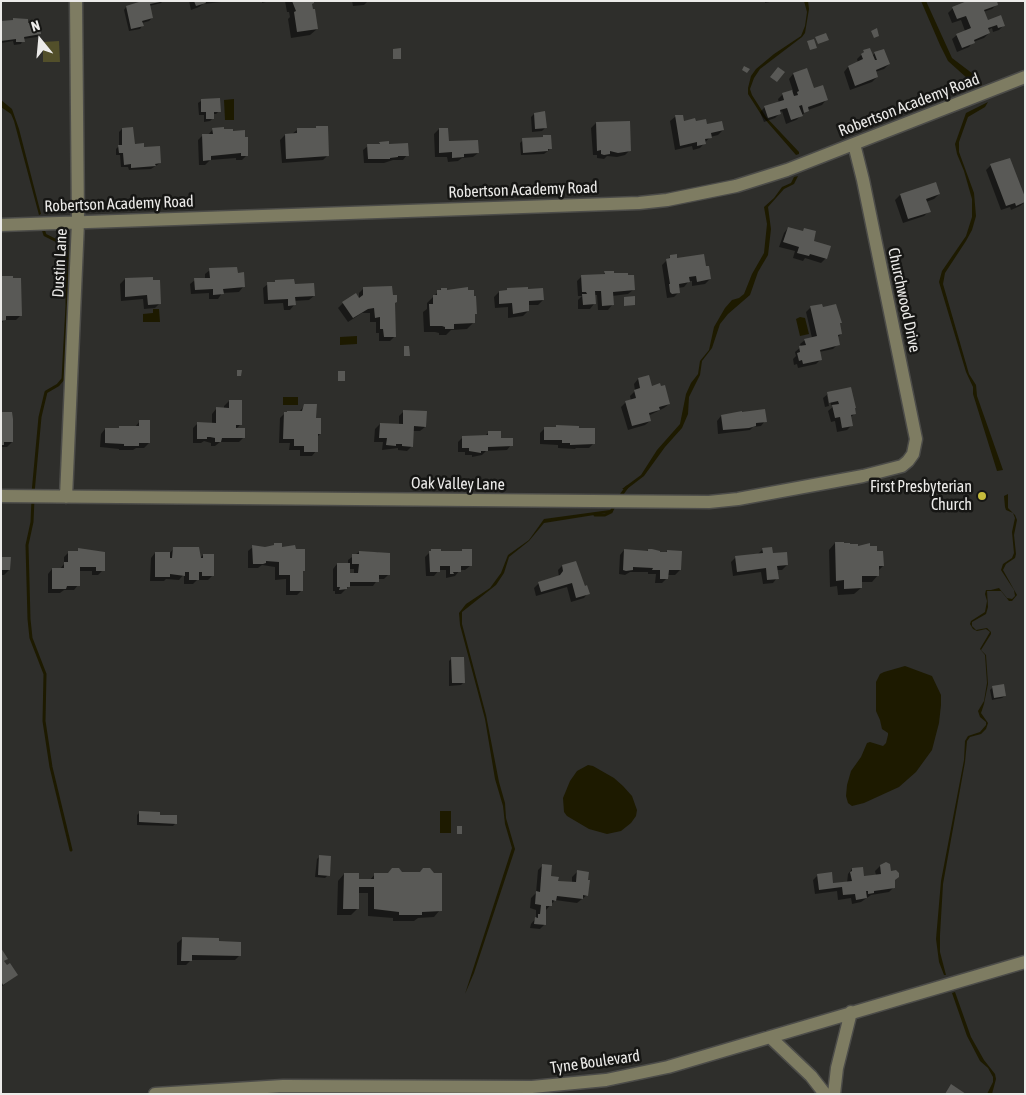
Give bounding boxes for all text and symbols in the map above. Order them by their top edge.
north arrow [15,15,65,65]
text: N [29,17,42,35]
street label: Robertson Academy Road [836,69,982,141]
street label: Robertson Academy Road [448,178,598,202]
street label: Robertson Academy Road [44,192,194,216]
street label: Dustin Lane [49,228,71,298]
street label: Churchwood Drive [884,246,924,354]
street label: Oak Valley Lane [411,474,505,494]
place label: First Presbyterian Church [870,477,972,515]
marker: First Presbyterian Church [976,490,988,502]
street label: Tyne Boulevard [549,1046,641,1078]

